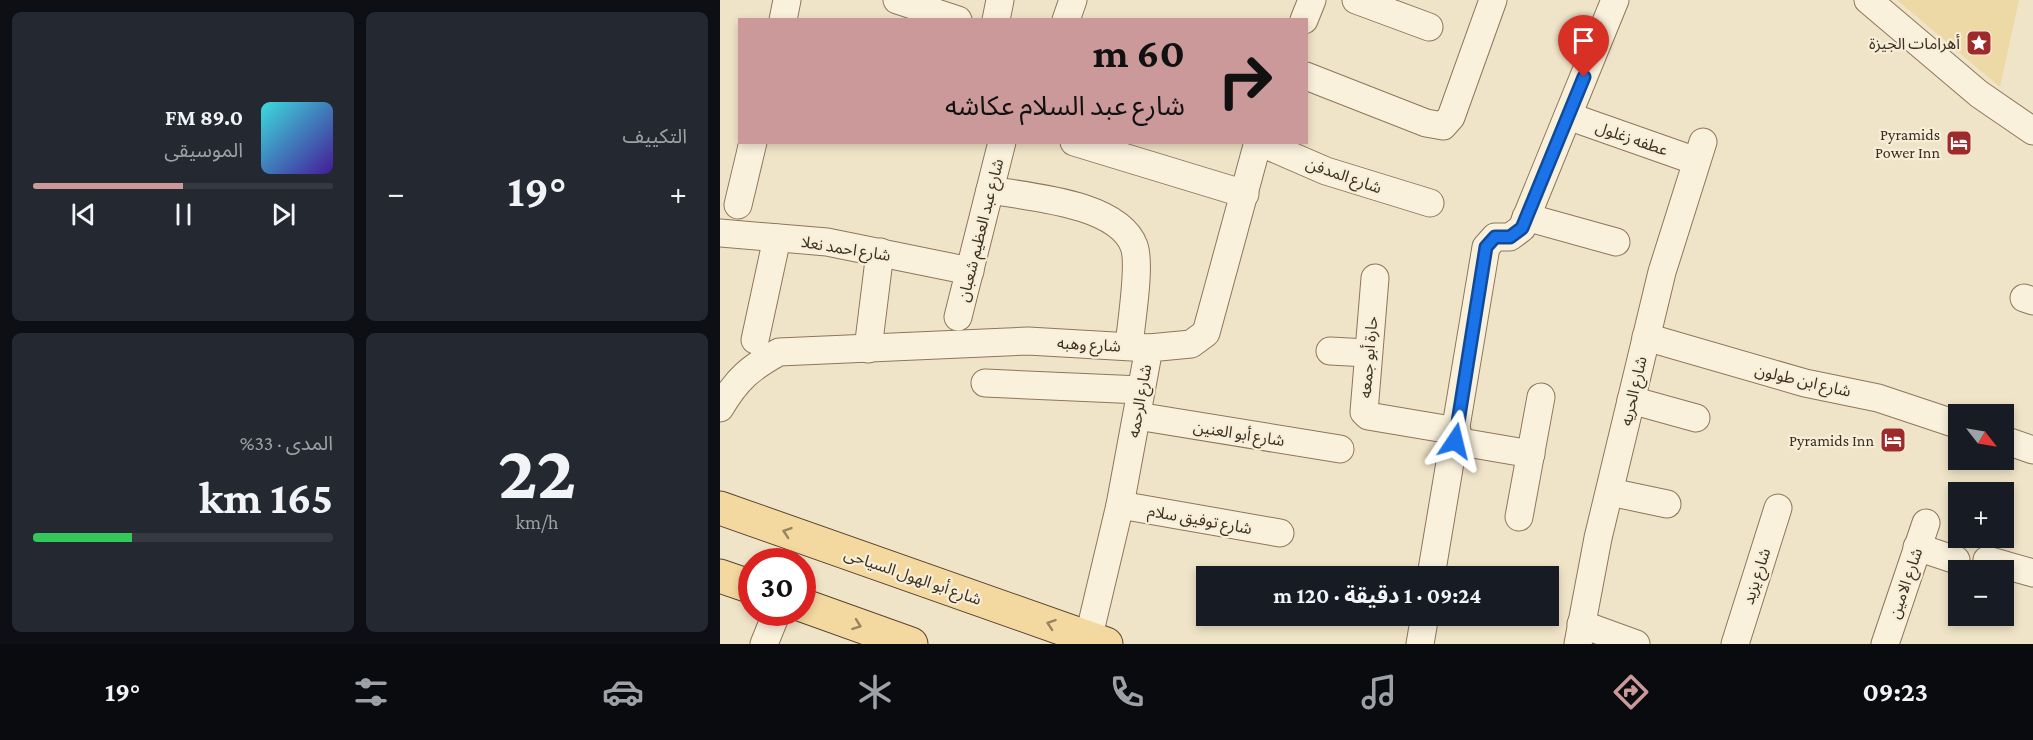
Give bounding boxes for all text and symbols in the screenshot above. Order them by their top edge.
pin [1558,15,1609,77]
icon: arrive [1567,24,1600,57]
place icon: أهرامات الجيزة [1964,28,1994,58]
text: 60 m [1093,29,1185,76]
place label: أهرامات الجيزة [1869,34,1960,53]
icon: right [1206,42,1284,120]
text: شارع عبد السلام عكاشه [945,91,1185,121]
text: 89.0 FM [165,105,243,130]
street label: عطفه زغلول [1593,118,1670,161]
text: التكييف [623,125,687,147]
place label: Pyramids Power Inn [1875,126,1940,161]
hotel icon: Pyramids Power Inn [1944,128,1974,158]
text: الموسيقى [164,139,243,161]
street label: شارع المدفن [1303,155,1384,200]
street label: شارع عبد العظيم شعبان [954,157,1010,304]
text: 19° [508,166,566,216]
text: − [387,174,404,211]
text: + [670,174,687,211]
icon: previous [67,198,100,231]
icon: pause [167,198,200,231]
icon: next [267,198,300,231]
street label: شارع احمد نعلا [799,233,892,268]
street label: حارة أبو جمعه [1355,315,1382,399]
street label: شارع وهبه [1056,334,1121,359]
street label: شارع الحريه [1617,355,1654,428]
street label: شارع ابن طولون [1752,361,1853,404]
street label: شارع الرحمه [1125,363,1158,440]
north arrow [1948,404,2014,470]
map controls [1948,404,2014,626]
position arrow [1423,409,1487,473]
street label: شارع أبو العنين [1191,417,1286,453]
hotel icon: Pyramids Inn [1878,425,1908,455]
text: 22 [498,428,576,515]
text: المدى · 33% [240,432,333,454]
place label: Pyramids Inn [1789,432,1874,450]
text: 165 km [199,473,333,523]
button: + [1948,482,2014,548]
street label: شارع توفيق سلام [1146,502,1253,541]
text: km/h [515,511,559,533]
one-way arrow [782,526,793,539]
street label: شارع أبو الهول السياحى [841,544,984,612]
street label: شارع يزيد [1739,546,1777,608]
street label: شارع الامين [1885,546,1929,622]
speed limit sign: 30 [738,548,816,626]
button: − [1948,560,2014,626]
text: 09:24 · 1 دقيقة · 120 m [1274,583,1481,608]
one-way arrow [851,617,862,630]
one-way arrow [1046,618,1057,631]
icon: filters [350,671,392,713]
icon: car [602,671,644,713]
icon: climate [854,671,896,713]
icon: phone [1106,671,1148,713]
icon: music [1358,671,1400,713]
icon: directions [1610,671,1652,713]
text: 19° [105,677,140,707]
text: 09:23 [1862,677,1928,707]

